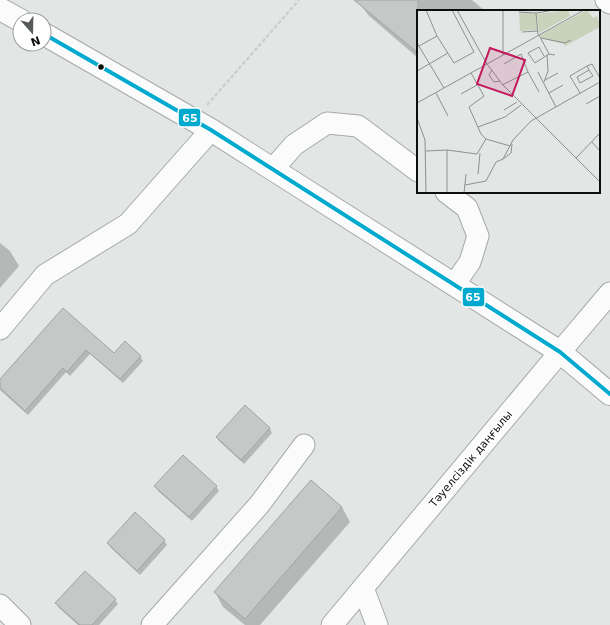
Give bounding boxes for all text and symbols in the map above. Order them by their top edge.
inset map [417,10,600,193]
north arrow [12,12,52,52]
text: N [29,33,42,49]
unlabelled marker [96,62,106,72]
line badge: 65 [178,108,201,127]
text: 65 [182,112,198,125]
line badge: 65 [462,287,485,307]
text: 65 [465,291,481,304]
street label: Тәуелсіздік даңғылы [426,408,515,511]

